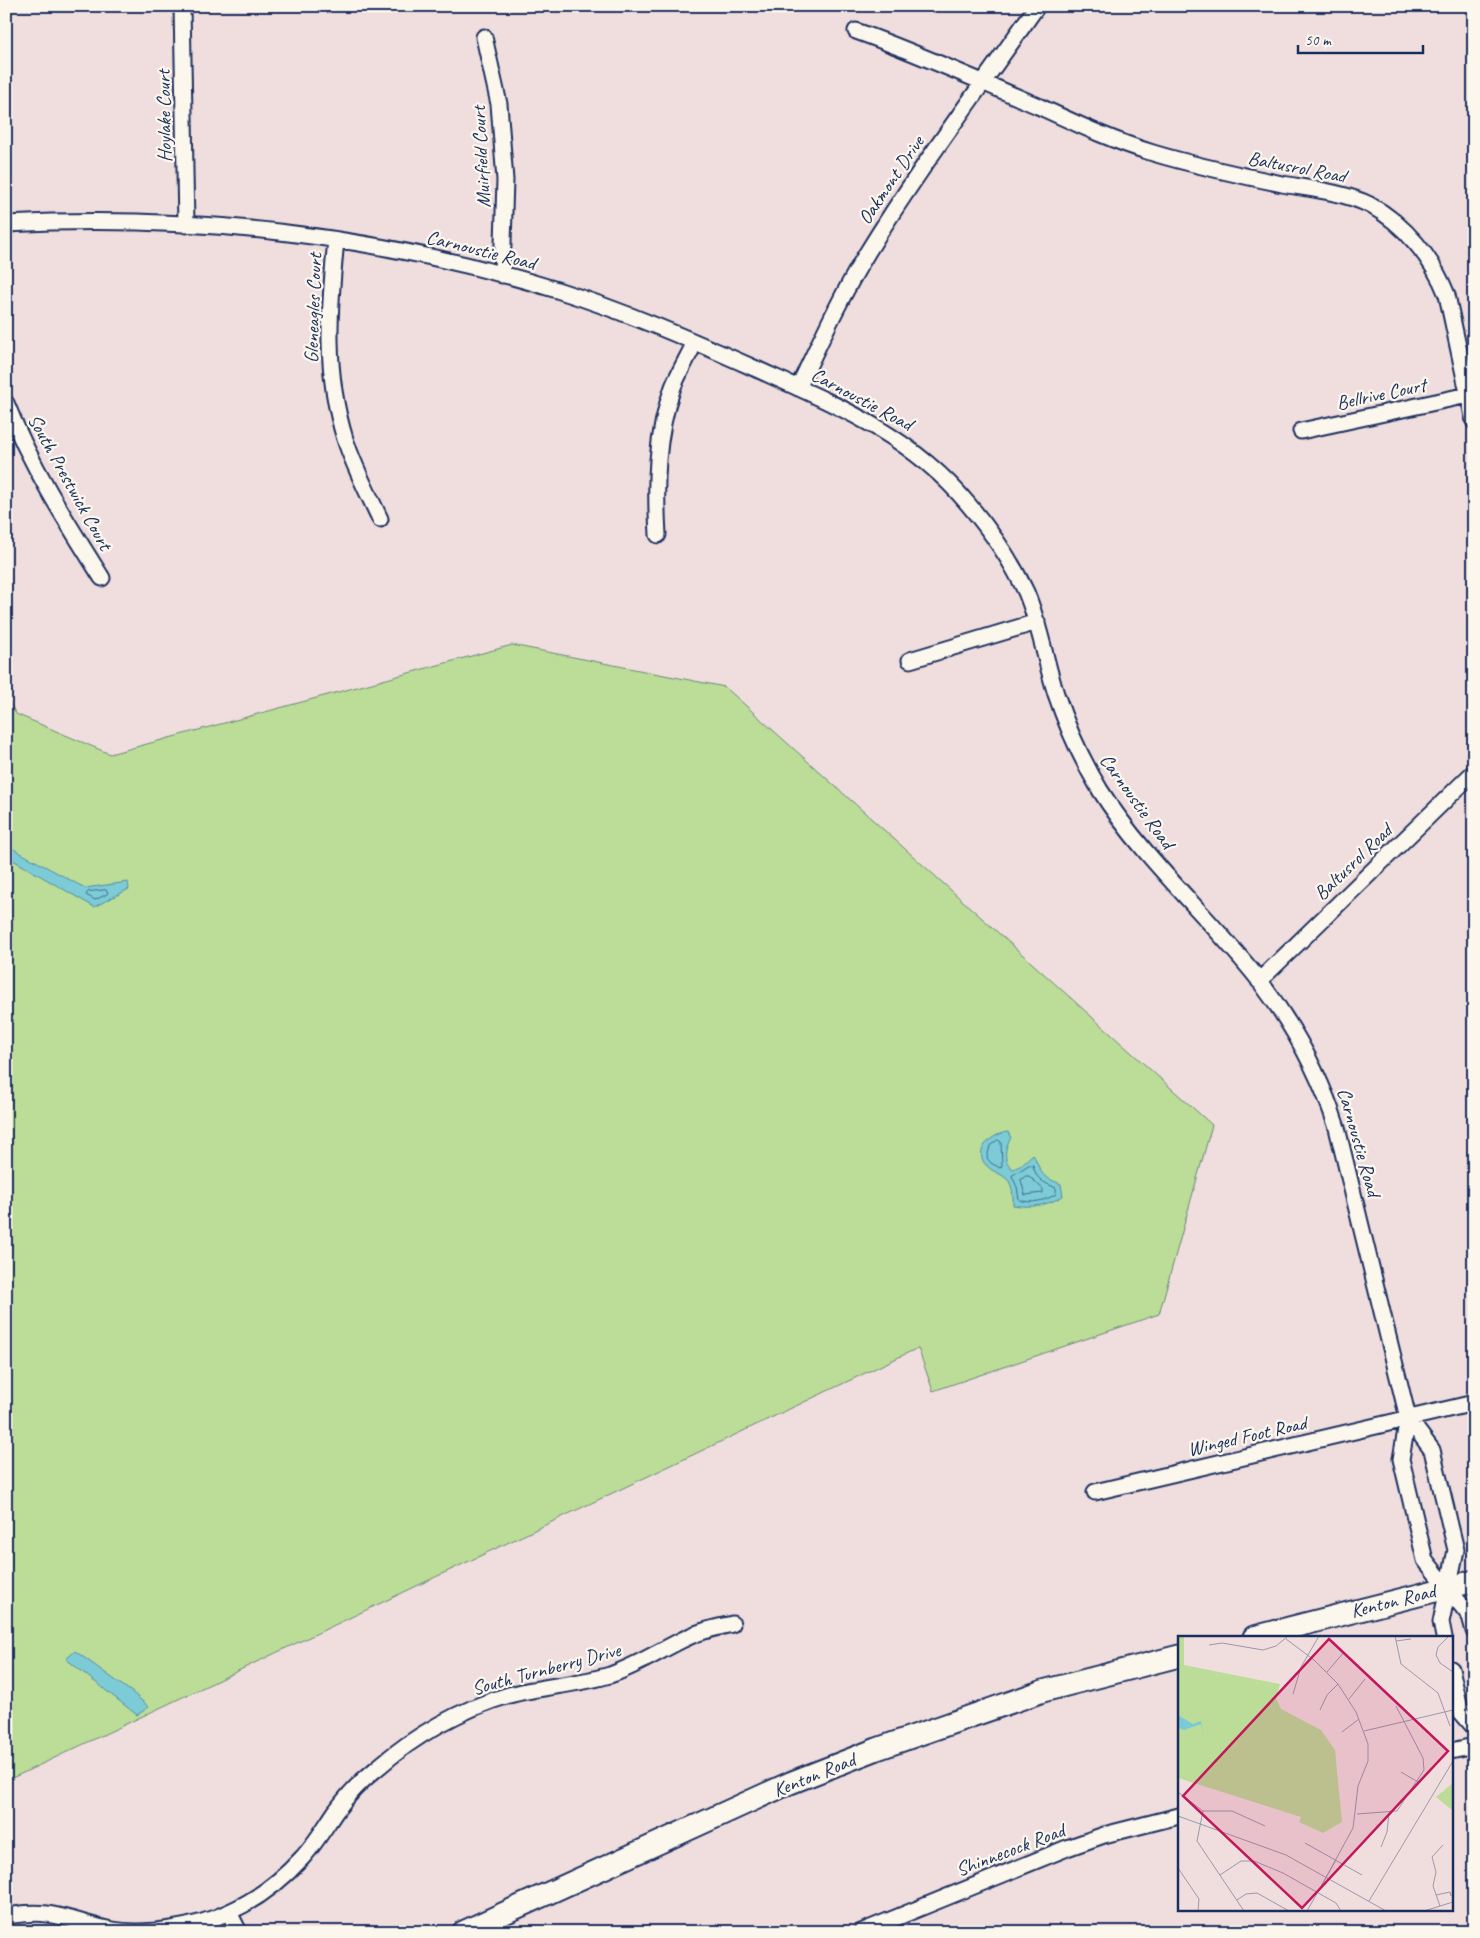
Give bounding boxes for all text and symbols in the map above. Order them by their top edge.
scale bar [1298,22,1422,54]
text: 50 m [1305,31,1332,50]
street label: Hoylake Court [151,67,177,163]
street label: Muirfield Court [466,103,496,209]
street label: Oakmont Drive [852,130,931,229]
street label: Baltusrol Road [1246,145,1351,189]
street label: Carnoustie Road [424,224,541,276]
street label: Gleneagles Court [299,250,327,363]
street label: Carnoustie Road [807,362,920,438]
street label: Bellrive Court [1334,372,1431,416]
street label: South Prestwick Court [22,409,119,557]
street label: Carnoustie Road [1094,748,1182,856]
street label: Baltusrol Road [1309,816,1400,905]
street label: Carnoustie Road [1332,1085,1387,1202]
street label: Winged Foot Road [1185,1409,1312,1462]
street label: Kenton Road [1348,1578,1441,1624]
inset map [1178,1636,1452,1910]
street label: South Turnberry Drive [469,1637,624,1701]
street label: Kenton Road [769,1746,862,1803]
street label: Shinnecock Road [952,1817,1071,1882]

